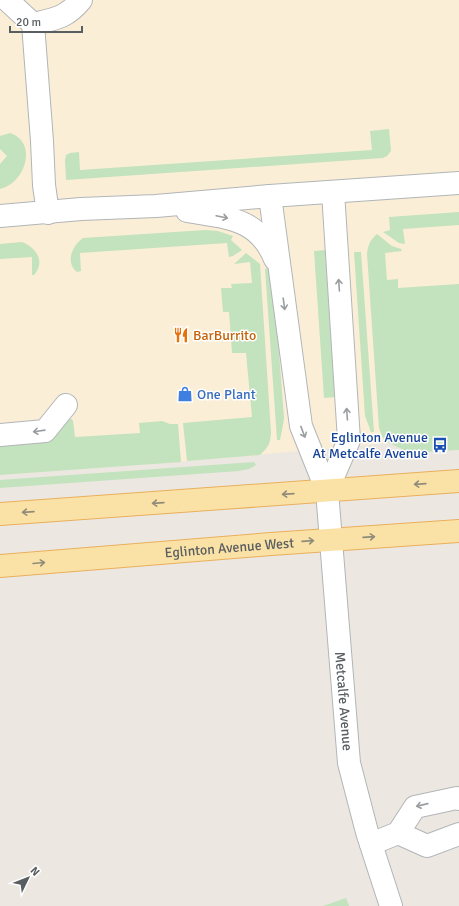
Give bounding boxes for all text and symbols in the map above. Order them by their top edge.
scale bar [10,8,82,34]
text: 20 m [16,15,41,30]
one-way arrow [215,214,228,222]
one-way arrow [335,279,342,292]
one-way arrow [281,297,288,310]
restaurant icon: BarBurrito [172,326,190,344]
place label: BarBurrito [193,327,256,344]
shop icon: One Plant [176,385,194,403]
place label: One Plant [197,386,256,403]
one-way arrow [344,408,351,421]
one-way arrow [300,426,308,438]
one-way arrow [33,427,46,435]
place label: Eglinton Avenue At Metcalfe Avenue [312,429,428,462]
bus stop icon: Eglinton Avenue At Metcalfe Avenue [431,436,449,454]
one-way arrow [414,481,427,488]
one-way arrow [282,490,295,497]
one-way arrow [152,499,165,506]
one-way arrow [22,508,35,515]
street label: Eglinton Avenue West [164,534,295,562]
one-way arrow [362,534,375,541]
one-way arrow [301,538,314,545]
one-way arrow [32,559,45,566]
street label: Metcalfe Avenue [331,651,356,751]
one-way arrow [416,802,429,810]
north arrow [8,858,48,898]
text: N [28,864,42,879]

